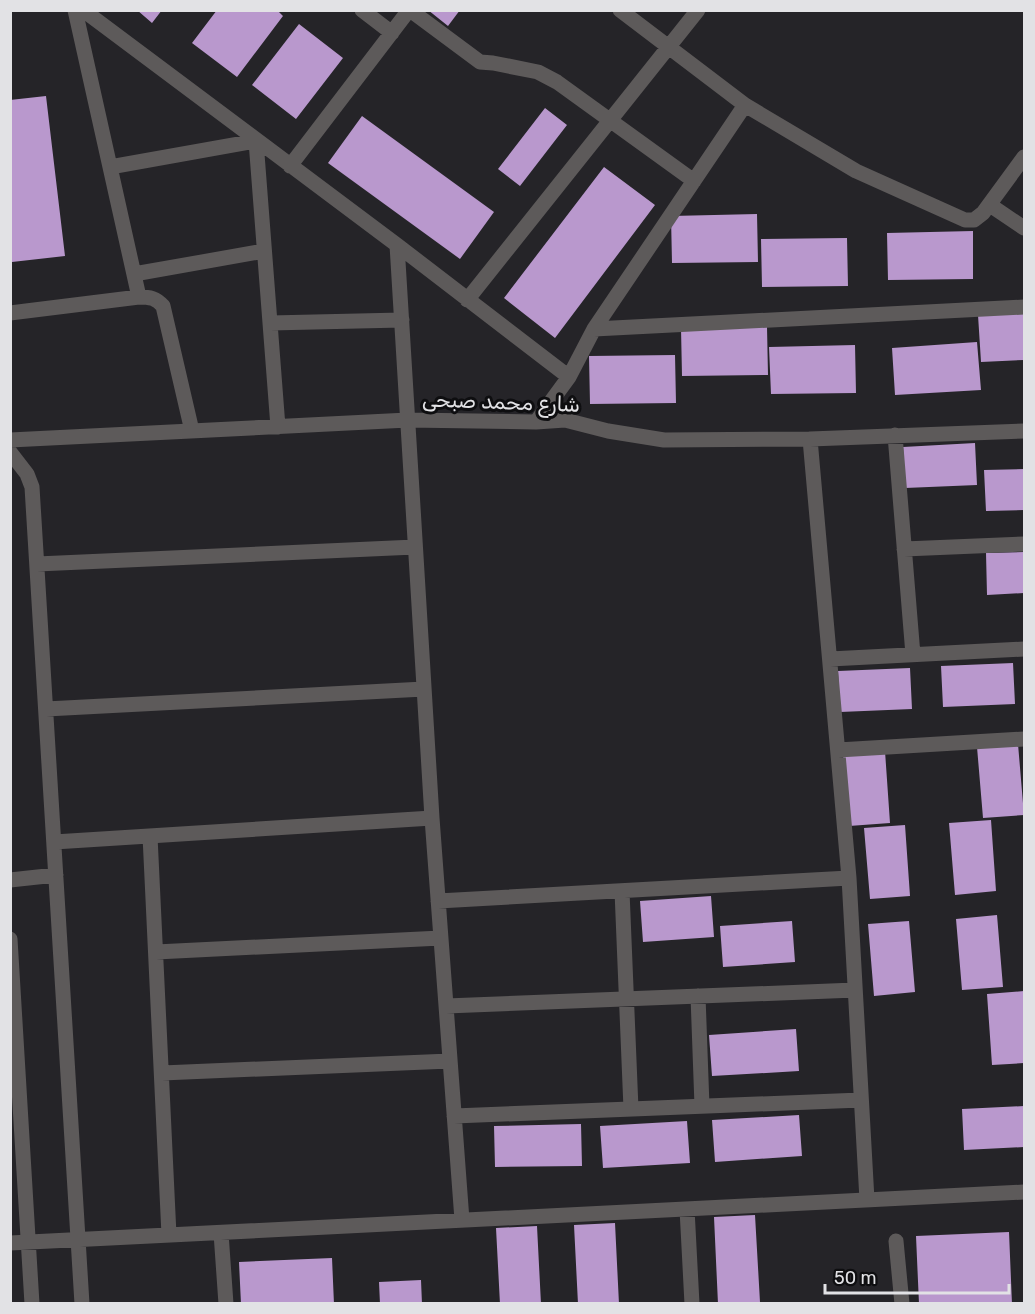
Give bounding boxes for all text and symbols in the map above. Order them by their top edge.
street label: شارع محمد صبحى [421,386,581,419]
scale bar [825,1257,1010,1295]
text: 50 m [834,1267,877,1289]

